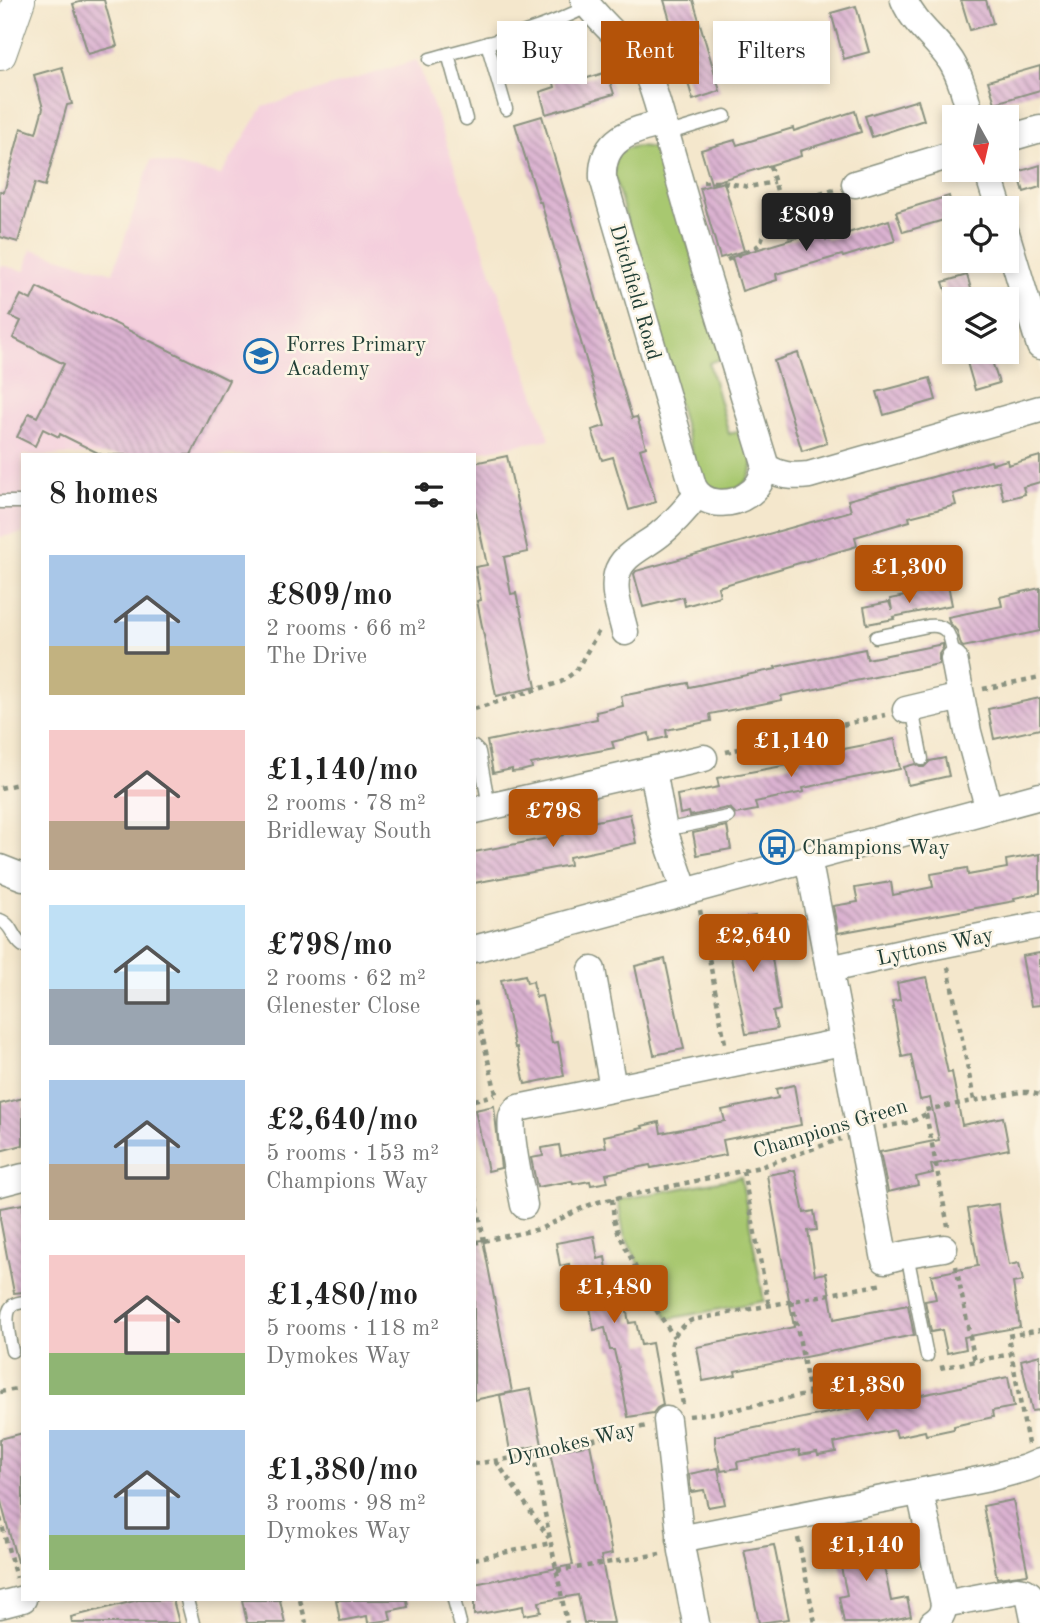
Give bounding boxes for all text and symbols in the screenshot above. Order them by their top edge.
chip: Buy [497,21,587,84]
chip: Rent [601,21,699,84]
chip: Filters [713,21,830,84]
north arrow [942,105,1018,182]
map controls [942,105,1019,364]
pin: £809 [765,194,847,253]
button: locate [942,196,1019,273]
text: £809 [778,204,834,227]
street label: Ditchfield Road [605,222,664,363]
button: layers [942,287,1019,364]
place label: Forres Primary Academy [286,335,426,380]
school or university icon: Forres Primary Academy [242,337,280,375]
icon: filters [410,476,448,514]
text: 8 homes [49,480,158,510]
pin: £1,300 [852,546,966,605]
text: £1,300 [871,556,947,579]
text: £809/mo [266,581,392,611]
icon: home [105,583,189,667]
text: 2 rooms · 66 m² [266,617,426,640]
text: The Drive [266,645,367,668]
pin: £1,140 [734,720,848,779]
text: £1,140 [753,730,829,753]
text: £1,140/mo [266,756,418,786]
icon: home [105,758,189,842]
pin: £798 [512,790,594,849]
text: 2 rooms · 78 m² [266,792,426,815]
text: £798 [525,800,581,823]
text: Bridleway South [266,820,432,843]
bus stop icon: Champions Way [758,828,796,866]
place label: Champions Way [802,838,950,859]
pin: £2,640 [696,914,810,974]
text: £2,640 [715,925,791,948]
street label: Lyttons Way [875,925,995,970]
text: £798/mo [266,931,392,961]
icon: home [105,933,189,1017]
text: 2 rooms · 62 m² [266,967,426,990]
text: Glenester Close [266,995,420,1018]
street label: Champions Green [751,1096,910,1163]
text: £2,640/mo [266,1106,418,1136]
icon: home [105,1108,189,1192]
text: 5 rooms · 153 m² [266,1142,439,1165]
text: Champions Way [266,1170,428,1193]
pin: £1,480 [557,1266,671,1325]
text: £1,480 [576,1276,652,1299]
text: £1,480/mo [266,1281,418,1311]
icon: home [105,1283,189,1367]
text: 5 rooms · 118 m² [266,1317,439,1340]
text: Dymokes Way [266,1345,411,1368]
pin: £1,380 [810,1364,924,1423]
text: £1,380 [829,1374,905,1397]
street label: Dymokes Way [505,1419,638,1470]
text: £1,380/mo [266,1456,418,1486]
icon: home [105,1458,189,1542]
text: 3 rooms · 98 m² [266,1492,426,1515]
text: Dymokes Way [266,1520,411,1543]
pin: £1,140 [809,1524,923,1583]
text: £1,140 [828,1534,904,1557]

